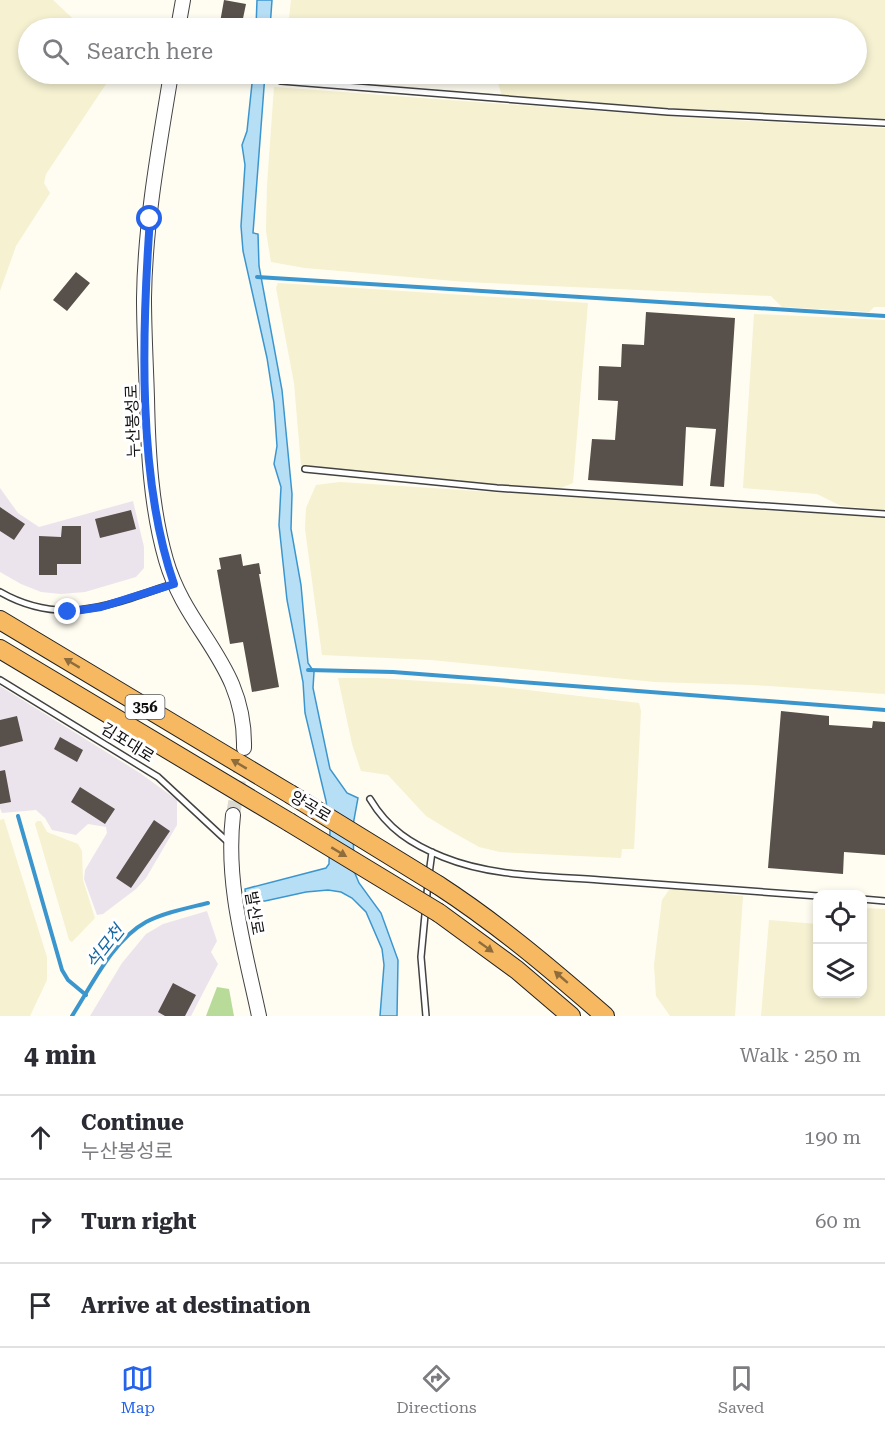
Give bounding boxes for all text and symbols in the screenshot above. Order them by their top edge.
search box [18,18,867,84]
icon: search [39,35,72,68]
text: Search here [87,39,213,64]
route start [136,205,162,231]
street label: 누산봉성로 [122,384,143,458]
route end [54,598,80,624]
one-way arrow [64,658,80,669]
road number: 356 [126,695,164,719]
street label: 김포대로 [98,719,158,766]
one-way arrow [231,758,247,769]
street label: 양곡로 [287,787,335,826]
one-way arrow [331,847,348,857]
street label: 발산로 [241,890,268,937]
map controls [813,890,867,998]
button: locate [813,890,867,944]
water label: 석모천 [81,919,130,973]
one-way arrow [478,941,494,953]
button: layers [813,944,867,998]
one-way arrow [554,971,569,984]
text: 4 min [24,1040,96,1070]
text: Walk · 250 m [740,1043,861,1067]
text: Continue [81,1110,184,1135]
icon: ahead [24,1121,57,1154]
text: 190 m [804,1125,861,1149]
text: 누산봉성로 [81,1139,173,1163]
icon: right [24,1205,57,1238]
text: Turn right [81,1209,196,1234]
text: 60 m [815,1209,861,1233]
icon: arrive [24,1289,57,1322]
text: Arrive at destination [81,1293,310,1318]
tab: Map [121,1362,155,1417]
tab: Directions [396,1362,477,1417]
tab: Saved [718,1362,764,1417]

